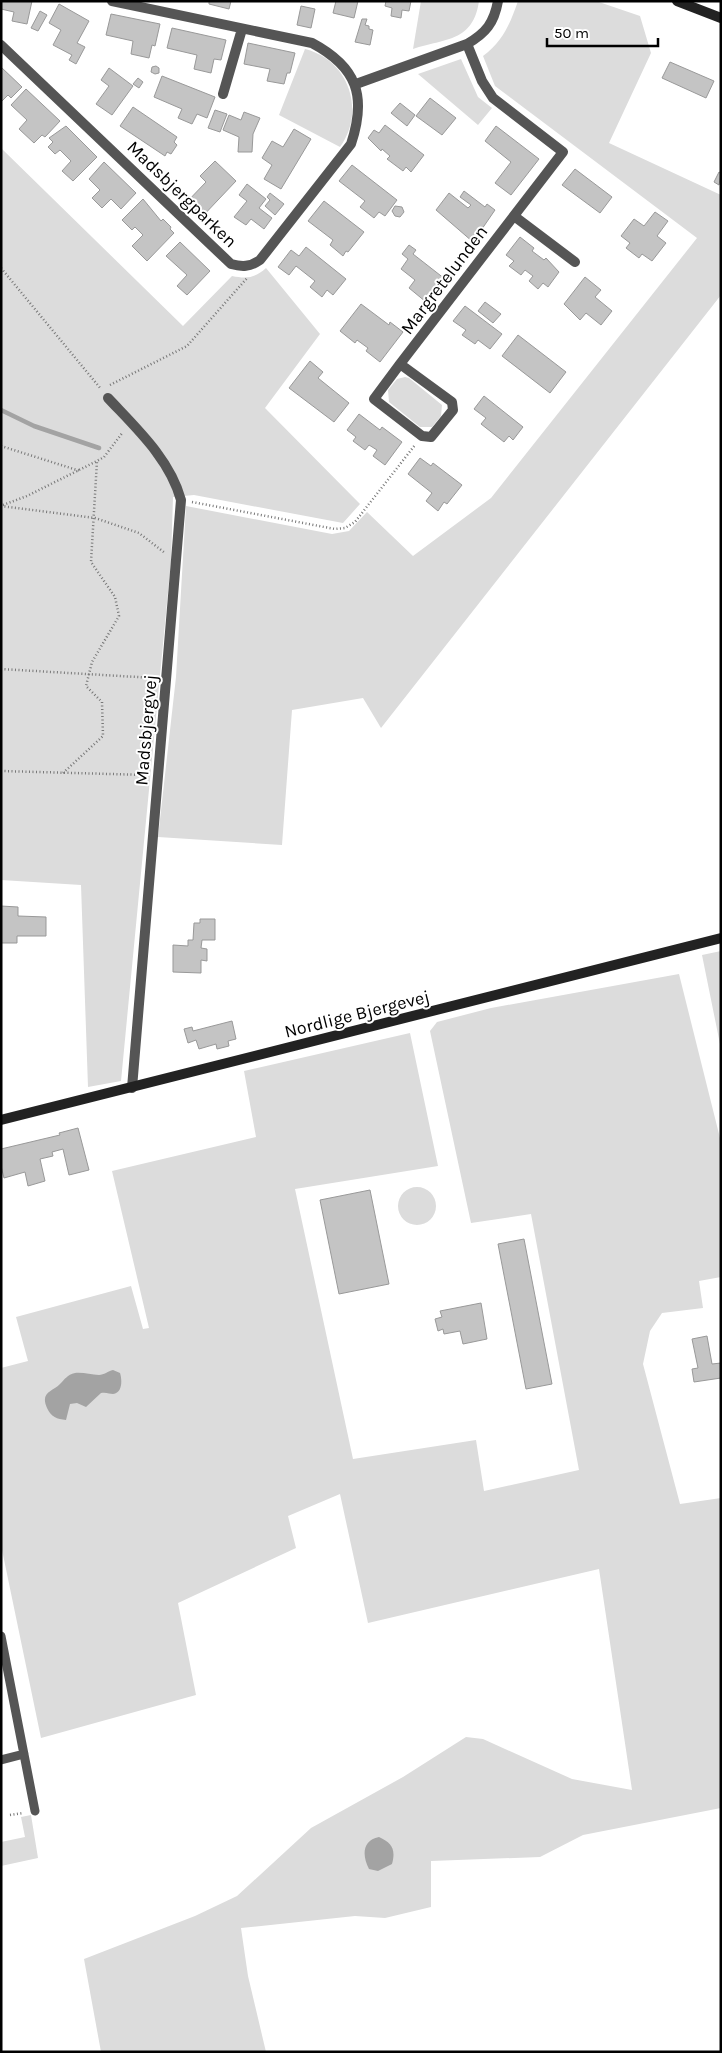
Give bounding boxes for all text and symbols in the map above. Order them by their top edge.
scale bar [547,15,658,47]
text: 50 m [554,24,589,42]
street label: Madsbjergparken [122,136,242,252]
street label: Margretelunden [396,221,492,339]
street label: Madsbjergvej [130,674,162,786]
street label: Nordlige Bjergevej [282,985,432,1043]

